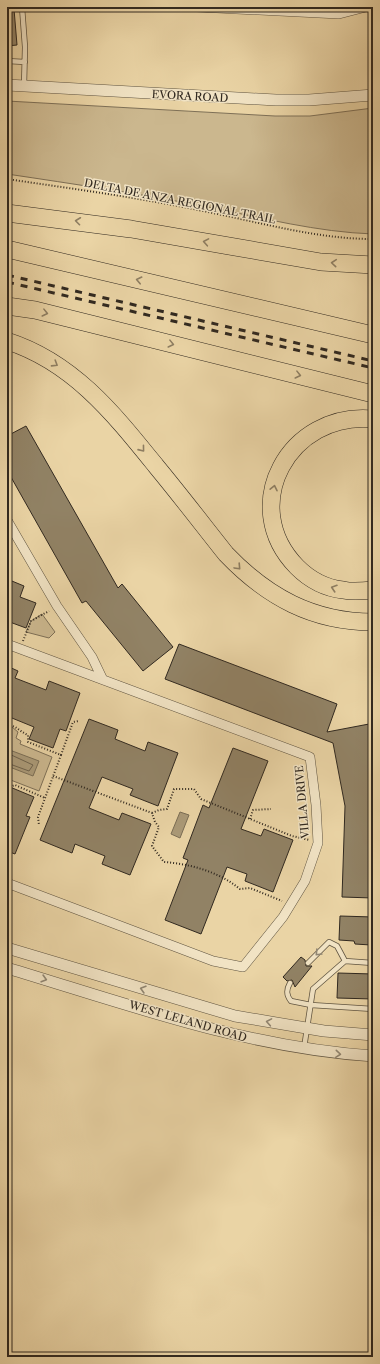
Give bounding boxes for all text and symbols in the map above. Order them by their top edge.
street label: EVORA ROAD [151,87,229,105]
street label: DELTA DE ANZA REGIONAL TRAIL [83,176,278,227]
one-way arrow [75,217,81,226]
one-way arrow [203,238,209,247]
one-way arrow [331,259,337,268]
one-way arrow [135,277,142,285]
one-way arrow [41,308,48,317]
one-way arrow [168,340,175,348]
one-way arrow [51,359,58,367]
one-way arrow [294,370,301,379]
one-way arrow [138,445,145,452]
one-way arrow [270,485,278,491]
one-way arrow [234,562,241,570]
one-way arrow [331,584,338,593]
street label: VILLA DRIVE [292,764,312,840]
one-way arrow [315,948,323,956]
one-way arrow [41,974,48,983]
one-way arrow [140,985,147,994]
street label: WEST LELAND ROAD [126,997,249,1045]
one-way arrow [266,1018,272,1027]
one-way arrow [335,1049,341,1058]

